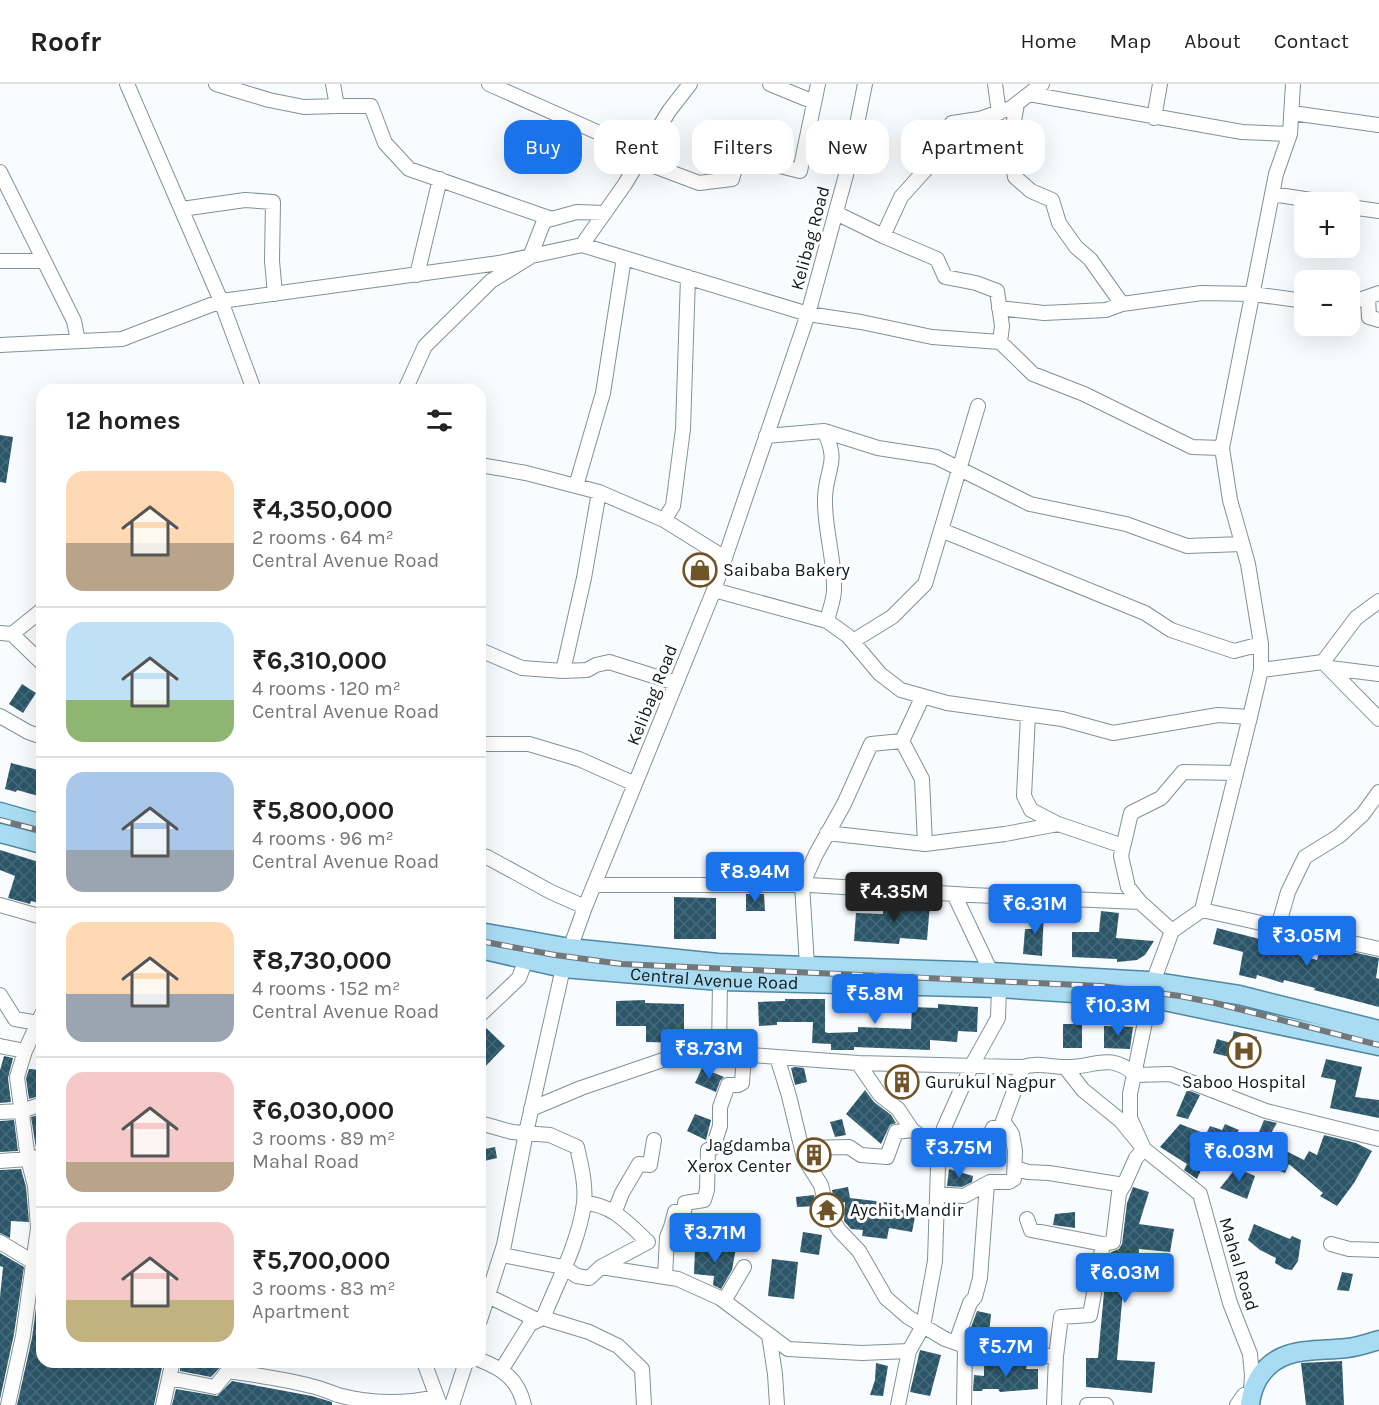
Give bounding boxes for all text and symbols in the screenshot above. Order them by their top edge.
text: Roofr [30,25,101,58]
text: Home [1021,29,1077,53]
text: Map [1110,29,1151,53]
text: About [1184,29,1241,53]
text: Contact [1274,29,1349,53]
chip: Buy [504,120,582,174]
chip: Rent [594,120,680,174]
chip: Filters [692,120,794,174]
chip: New [806,120,889,174]
chip: Apartment [901,120,1045,174]
street label: Kelibag Road [786,183,834,293]
map controls [1294,192,1360,336]
button: + [1294,192,1360,258]
button: − [1294,270,1360,336]
icon: filters [423,404,456,437]
text: 12 homes [66,405,181,436]
text: ₹4,350,000 [252,494,393,525]
icon: home [114,495,186,567]
text: 2 rooms · 64 m² [252,526,394,549]
text: Central Avenue Road [252,549,439,572]
shop icon: Saibaba Bakery [682,552,718,588]
place label: Saibaba Bakery [723,559,851,581]
street label: Kelibag Road [622,641,682,749]
text: ₹6,310,000 [252,645,387,676]
icon: home [114,646,186,718]
text: 4 rooms · 120 m² [252,677,401,700]
text: Central Avenue Road [252,700,439,723]
text: ₹5,800,000 [252,795,394,826]
icon: home [114,796,186,868]
text: 4 rooms · 96 m² [252,827,394,850]
text: Central Avenue Road [252,850,439,873]
pin: ₹8.94M [706,852,804,903]
text: ₹8.94M [720,860,790,883]
pin: ₹4.35M [845,872,943,923]
text: ₹4.35M [859,880,929,903]
pin: ₹6.31M [986,884,1084,935]
text: ₹6.31M [1003,892,1067,915]
pin: ₹3.05M [1258,916,1356,967]
text: ₹3.05M [1272,924,1342,947]
text: ₹8,730,000 [252,945,392,976]
icon: home [114,946,186,1018]
street label: Central Avenue Road [629,963,799,994]
pin: ₹5.8M [833,974,917,1025]
text: 4 rooms · 152 m² [252,977,400,1000]
text: ₹5.8M [846,982,904,1005]
pin: ₹10.3M [1069,986,1167,1037]
text: ₹10.3M [1085,994,1151,1017]
text: Central Avenue Road [252,1000,439,1023]
pin: ₹8.73M [660,1029,758,1080]
hospital icon: Saboo Hospital [1226,1033,1262,1069]
text: ₹8.73M [675,1037,743,1060]
building icon: Gurukul Nagpur [884,1064,920,1100]
place label: Gurukul Nagpur [925,1071,1056,1093]
place label: Saboo Hospital [1182,1071,1306,1093]
text: ₹6,030,000 [252,1095,394,1126]
icon: home [114,1096,186,1168]
text: 3 rooms · 89 m² [252,1127,395,1150]
pin: ₹3.75M [910,1128,1008,1179]
pin: ₹6.03M [1190,1132,1288,1183]
place label: Jagdamba Xerox Center [687,1134,791,1177]
text: ₹3.75M [925,1136,993,1159]
building icon: Jagdamba Xerox Center [796,1137,832,1173]
text: ₹6.03M [1204,1140,1274,1163]
text: Mahal Road [252,1150,359,1173]
temple icon: Aychit Mandir [809,1192,845,1228]
place label: Aychit Mandir [850,1199,964,1221]
pin: ₹3.71M [666,1213,764,1264]
street label: Mahal Road [1214,1215,1264,1313]
text: ₹3.71M [684,1221,746,1244]
text: ₹5,700,000 [252,1245,390,1276]
icon: home [114,1246,186,1318]
pin: ₹6.03M [1076,1253,1174,1304]
text: ₹6.03M [1090,1261,1160,1284]
text: 3 rooms · 83 m² [252,1277,396,1300]
text: Apartment [252,1300,350,1323]
pin: ₹5.7M [964,1327,1048,1378]
text: ₹5.7M [979,1335,1033,1358]

